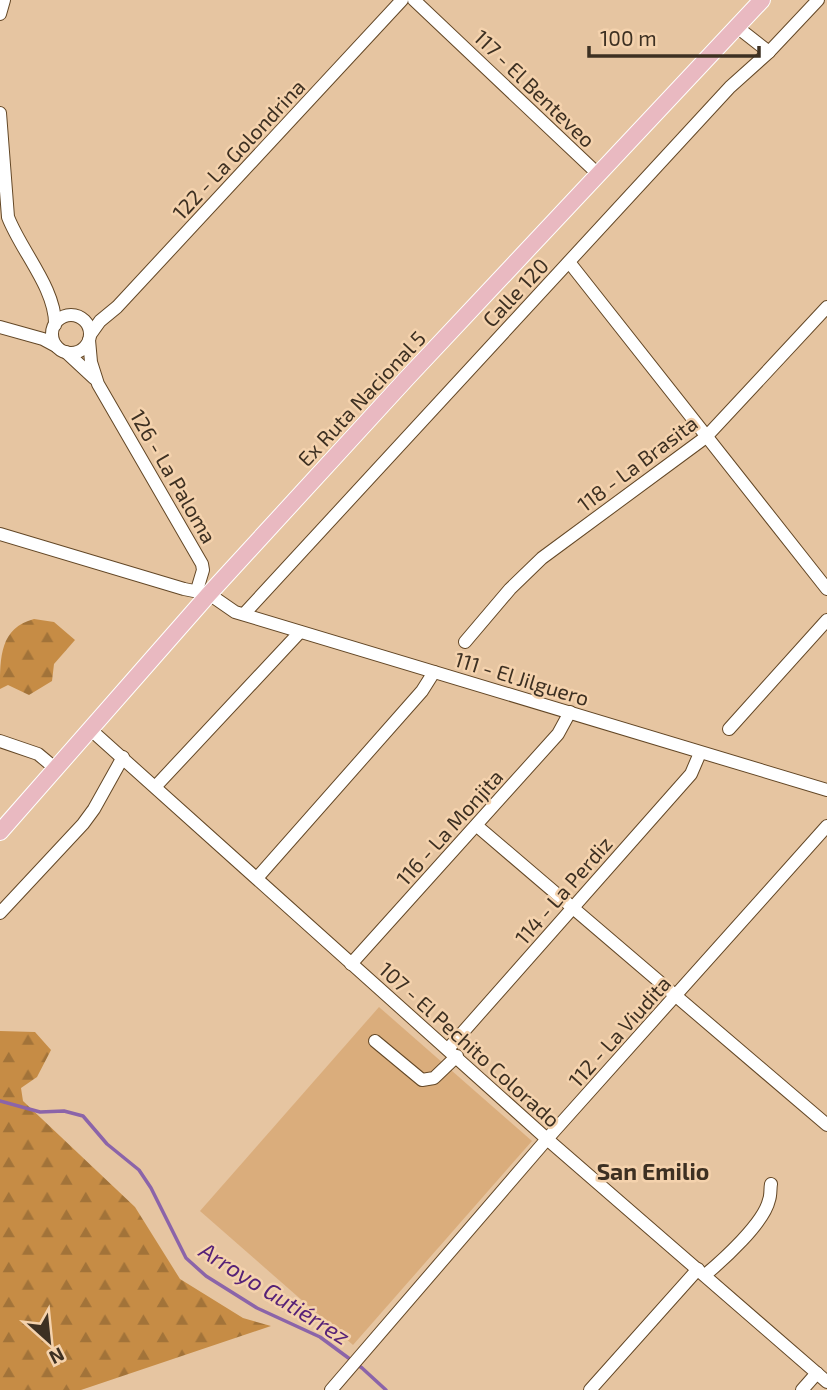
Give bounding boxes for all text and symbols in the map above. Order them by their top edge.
scale bar [589,14,759,58]
street label: 117 - El Benteveo [469,24,601,152]
text: 100 m [600,25,657,50]
street label: 122 - La Golondrina [167,74,309,224]
street label: Calle 120 [477,252,553,332]
street label: Ex Ruta Nacional 5 [292,325,430,471]
street label: 126 - La Paloma [126,405,222,547]
street label: 118 - La Brasita [572,410,702,516]
street label: 111 - El Jilguero [452,646,592,710]
street label: 116 - La Monjita [391,764,508,891]
street label: 114 - La Perdiz [509,831,617,949]
street label: 107 - El Pechito Colorado [374,956,566,1132]
street label: 112 - La Viudita [563,970,675,1092]
district label: San Emilio [597,1157,709,1185]
water label: Arroyo Gutiérrez [194,1235,356,1351]
north arrow [14,1306,84,1376]
text: N [46,1343,68,1370]

